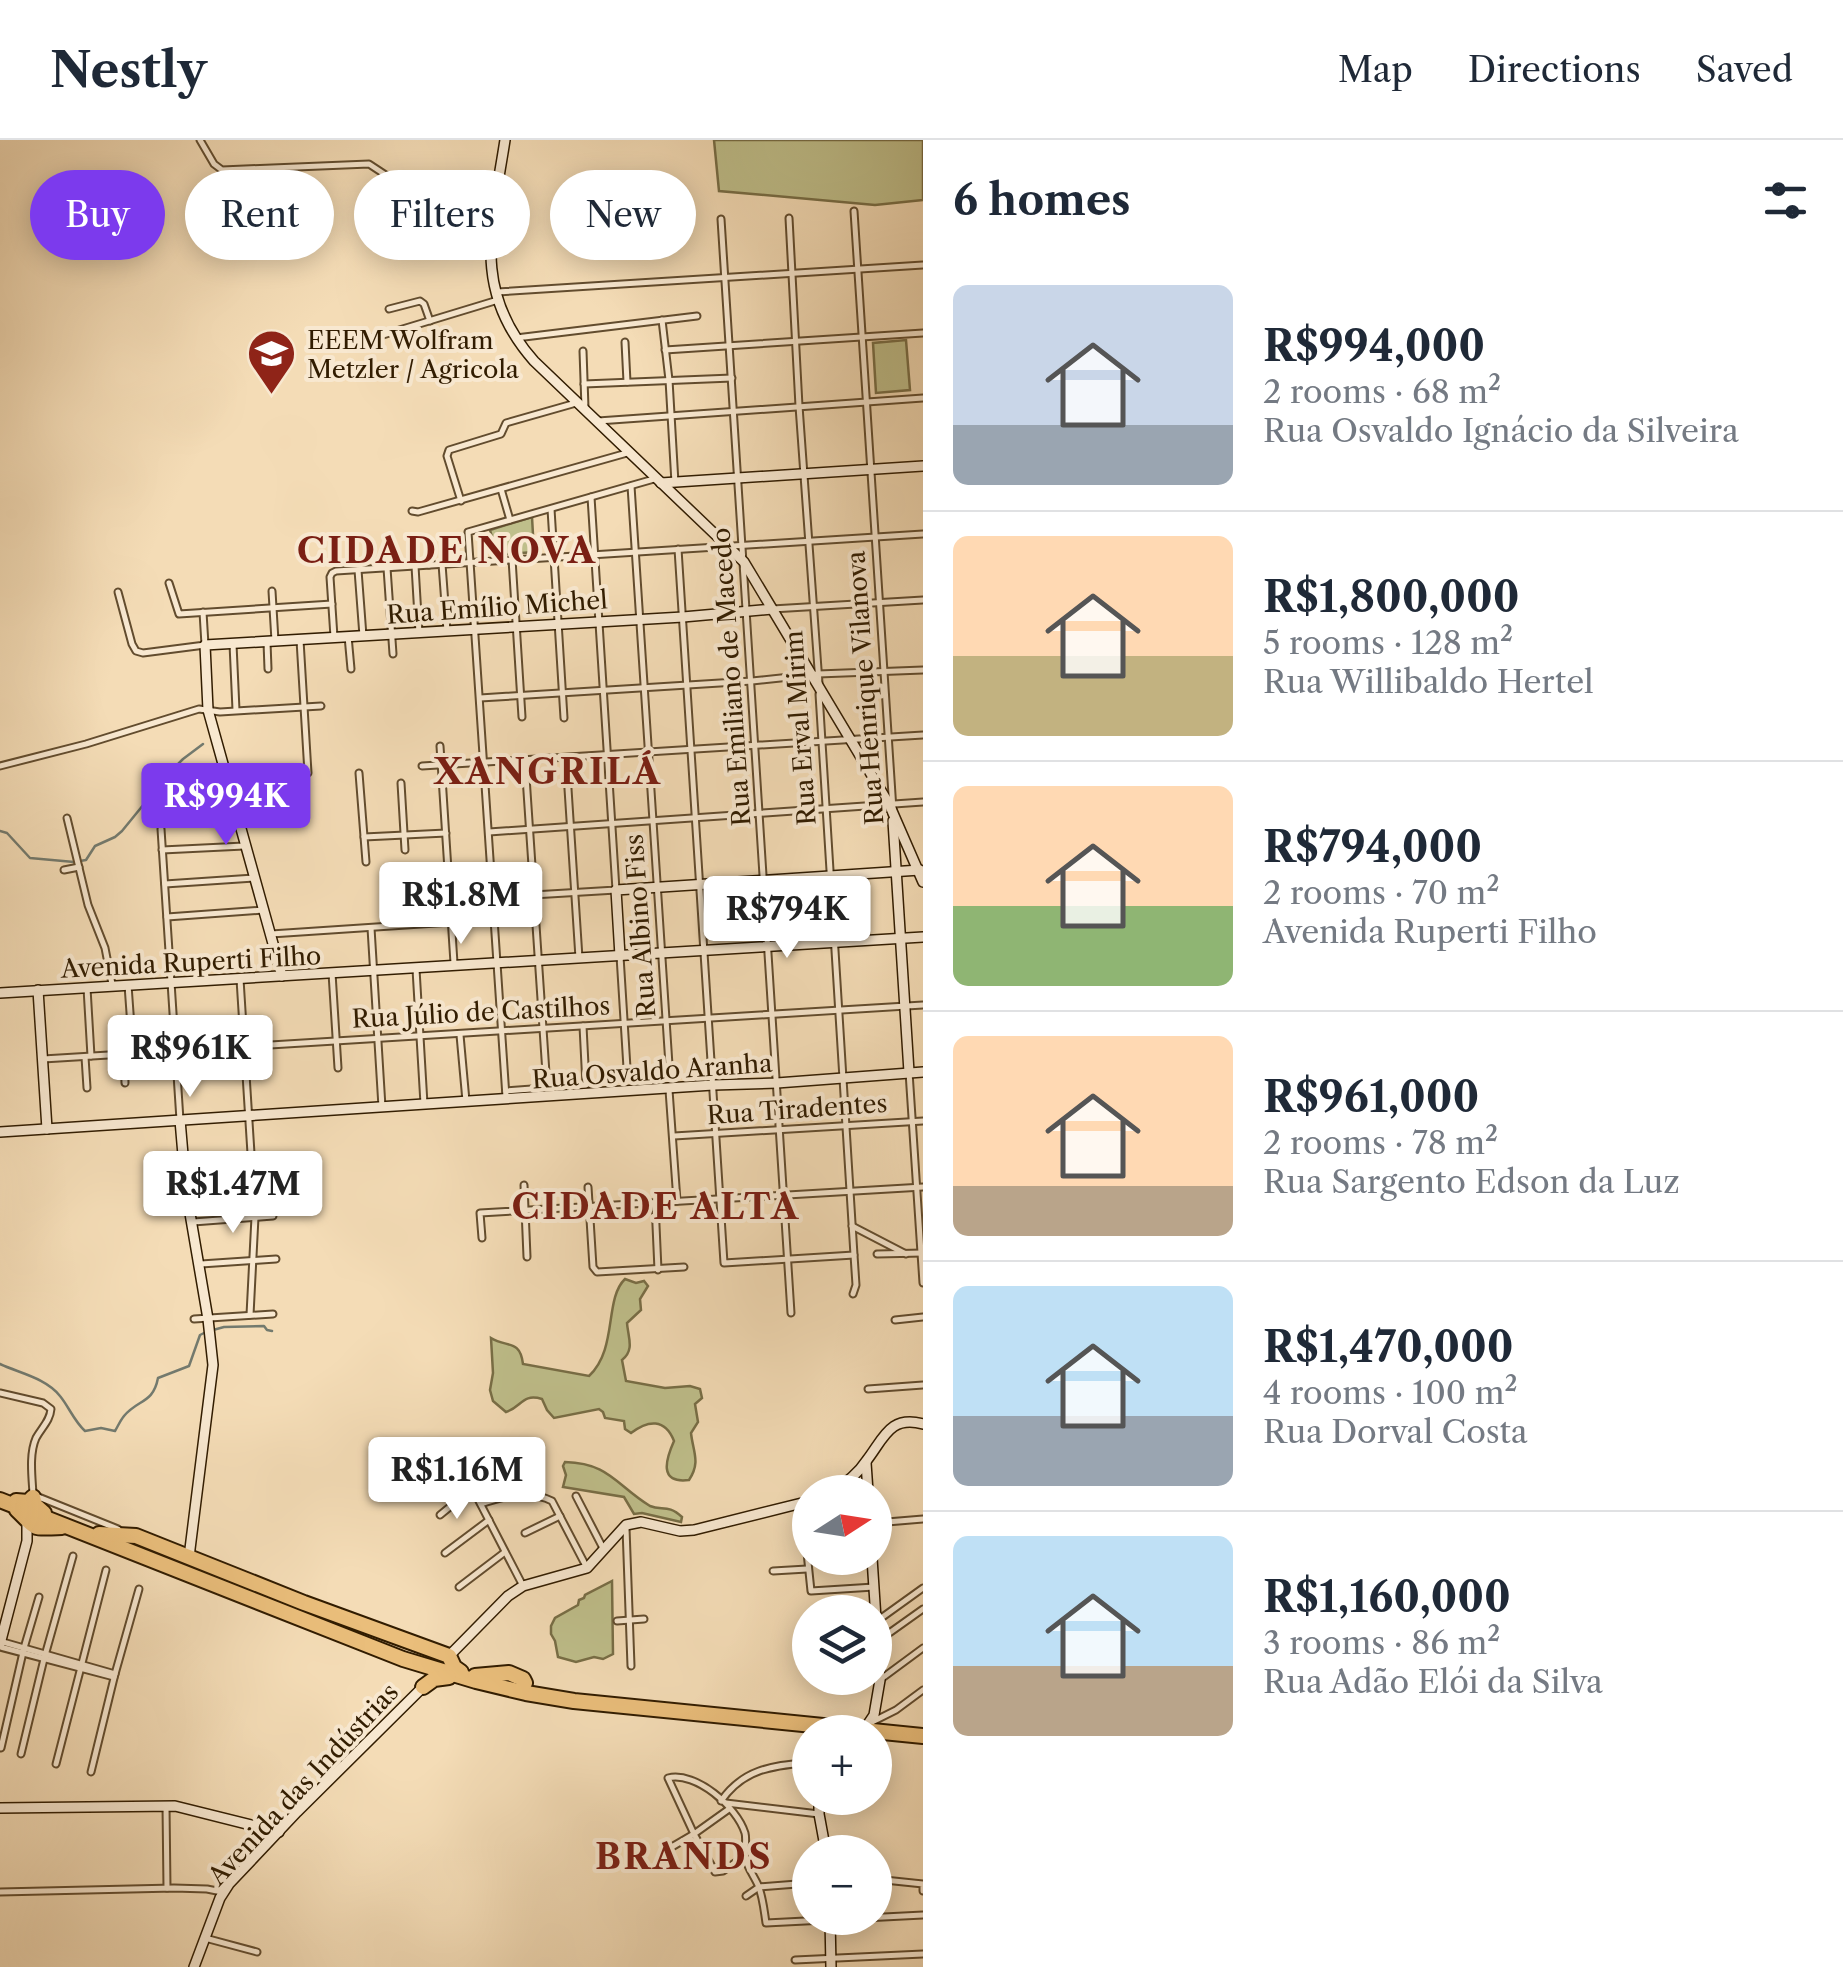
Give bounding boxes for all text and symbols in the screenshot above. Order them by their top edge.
text: Nestly [50,40,207,99]
text: Map [1338,48,1413,91]
text: Directions [1468,48,1641,91]
text: Saved [1696,48,1793,91]
chip: Buy [30,170,165,260]
chip: Rent [185,170,334,260]
chip: Filters [354,170,530,260]
chip: New [550,170,696,260]
icon: filters [1758,173,1813,228]
text: 6 homes [953,174,1131,226]
text: R$994,000 [1263,320,1485,372]
place label: EEEM Wolfram Metzler / Agricola [307,325,520,385]
icon: home [1033,325,1153,445]
school or university icon: EEEM Wolfram Metzler / Agricola [246,328,298,396]
text: 2 rooms · 68 m² [1263,372,1501,411]
text: Rua Osvaldo Ignácio da Silveira [1263,411,1739,450]
street label: Rua Emiliano de Macedo [706,527,757,827]
district label: CIDADE NOVA [297,529,597,572]
street label: Rua Henrique Vilanova [840,549,891,826]
text: R$1,800,000 [1263,571,1519,623]
icon: home [1033,576,1153,696]
street label: Rua Emílio Michel [386,584,609,631]
text: 5 rooms · 128 m² [1263,623,1513,662]
street label: Rua Erval Mirim [778,629,823,826]
text: Rua Willibaldo Hertel [1263,662,1594,701]
district label: XANGRILÁ [433,750,662,793]
pin: R$994K [145,763,307,848]
text: R$994K [163,776,289,815]
text: R$794,000 [1263,821,1482,873]
icon: home [1033,826,1153,946]
street label: Rua Albino Fiss [619,833,662,1019]
pin: R$1.8M [380,862,542,947]
text: 2 rooms · 70 m² [1263,873,1499,912]
text: R$1.8M [401,875,521,914]
pin: R$794K [706,876,868,961]
text: R$794K [726,889,848,928]
text: Avenida Ruperti Filho [1263,912,1597,951]
street label: Avenida Ruperti Filho [59,940,322,985]
street label: Rua Júlio de Castilhos [351,990,611,1035]
pin: R$961K [109,1015,271,1100]
text: R$961K [130,1028,250,1067]
street label: Rua Osvaldo Aranha [531,1048,774,1095]
text: R$961,000 [1263,1071,1479,1123]
icon: home [1033,1076,1153,1196]
street label: Rua Tiradentes [706,1088,888,1131]
text: 2 rooms · 78 m² [1263,1123,1498,1162]
pin: R$1.47M [141,1151,325,1236]
text: Rua Sargento Edson da Luz [1263,1162,1680,1201]
text: R$1.47M [165,1164,301,1203]
district label: CIDADE ALTA [511,1185,801,1228]
text: R$1,470,000 [1263,1321,1514,1373]
icon: home [1033,1326,1153,1446]
text: 4 rooms · 100 m² [1263,1373,1518,1412]
text: Rua Dorval Costa [1263,1412,1528,1451]
pin: R$1.16M [365,1437,549,1522]
text: R$1.16M [390,1450,524,1489]
north arrow [792,1475,892,1575]
map controls [792,1475,892,1935]
text: R$1,160,000 [1263,1571,1511,1623]
icon: home [1033,1576,1153,1696]
button: layers [792,1595,892,1695]
text: 3 rooms · 86 m² [1263,1623,1500,1662]
text: Rua Adão Elói da Silva [1263,1662,1603,1701]
street label: Avenida das Indústrias [201,1677,405,1893]
button: + [792,1715,892,1815]
district label: BRANDS [595,1835,773,1878]
button: − [792,1835,892,1935]

